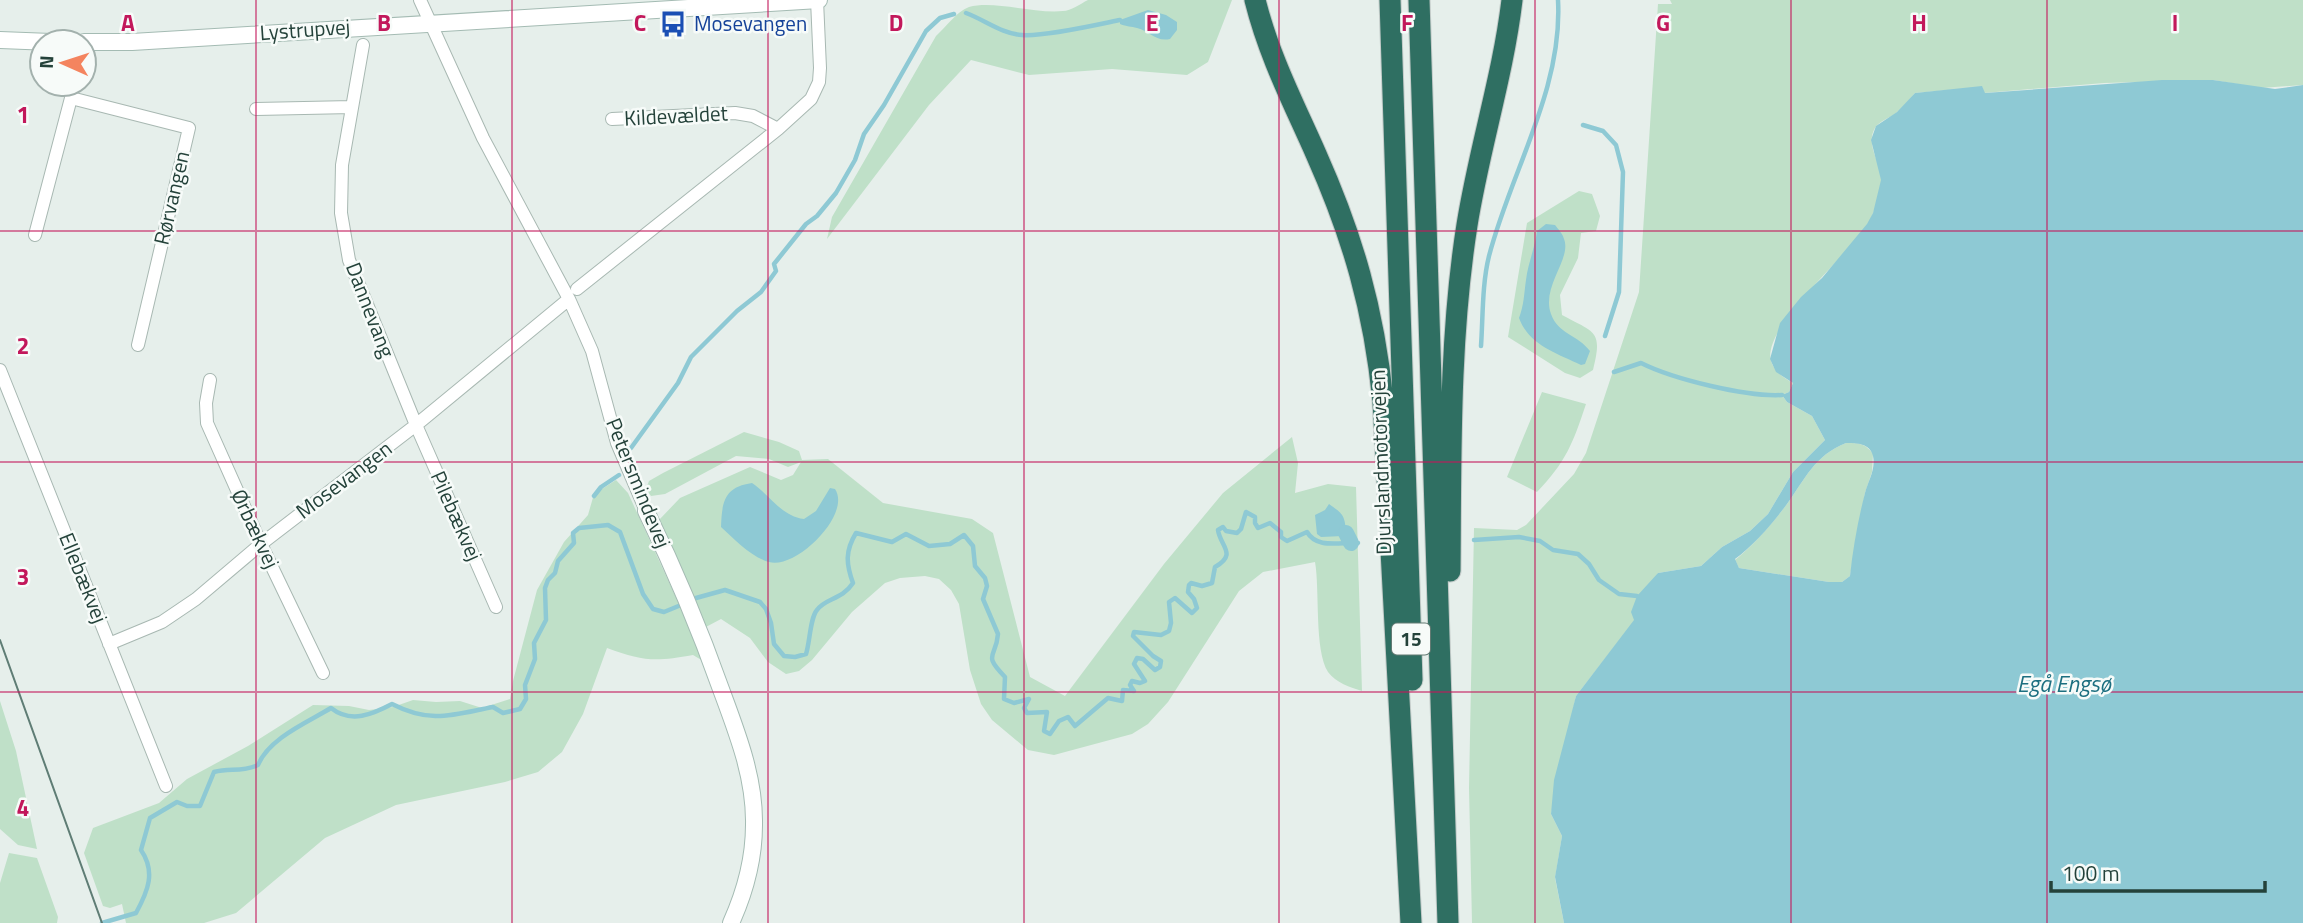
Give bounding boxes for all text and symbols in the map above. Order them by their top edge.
text: A [121,5,135,40]
text: B [377,5,391,40]
text: C [634,5,646,40]
text: D [889,5,903,40]
text: E [1146,5,1158,40]
text: F [1401,5,1413,40]
text: G [1656,5,1670,40]
text: H [1911,5,1927,40]
text: I [2172,5,2178,40]
place label: Mosevangen [694,7,807,39]
bus stop icon: Mosevangen [658,9,688,39]
street label: Lystrupvej [259,10,351,48]
north arrow [28,28,98,98]
text: N [31,55,60,69]
street label: Kildevældet [623,96,729,134]
text: 1 [17,97,29,132]
street label: Rørvangen [145,148,197,248]
street label: Dannevang [338,257,404,362]
text: 2 [17,328,29,363]
street label: Djurslandmotorvejen [1361,369,1399,555]
street label: Petersmindevej [598,413,680,553]
street label: Mosevangen [289,432,398,526]
street label: Pilebækvej [423,465,491,566]
street label: Ørbækvej [224,484,288,574]
street label: Ellebækvej [51,528,117,628]
text: 3 [17,559,29,594]
road number: 15 [1392,624,1430,654]
water label: Egå Engsø [2017,666,2113,701]
text: 4 [17,790,29,825]
scale bar [2051,850,2264,894]
text: 100 m [2062,857,2119,889]

